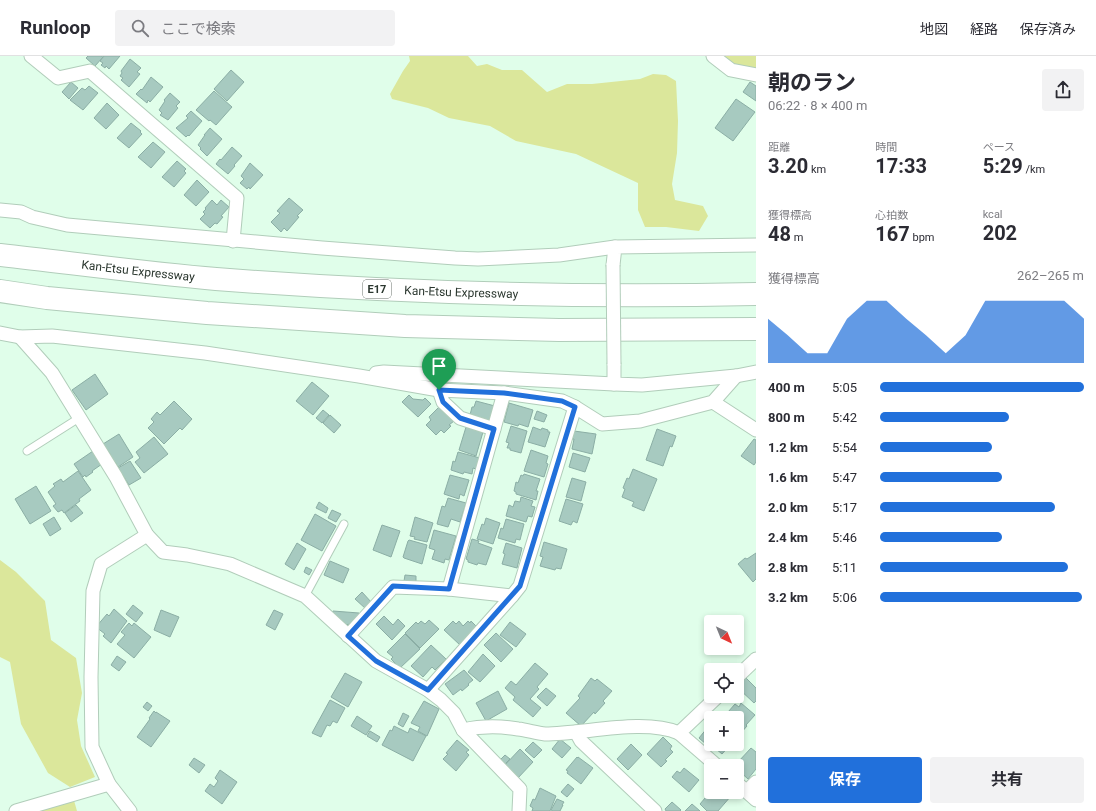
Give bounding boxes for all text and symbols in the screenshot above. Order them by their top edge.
search box [115,10,395,46]
text: Runloop [20,16,91,39]
icon: search [129,17,151,39]
text: ここで検索 [161,20,236,38]
text: 地図 [920,21,948,37]
text: 経路 [970,21,998,37]
text: 保存済み [1020,21,1076,37]
button: share [1042,69,1084,111]
text: 朝のラン [768,70,856,95]
text: 06:22 · 8 × 400 m [768,98,867,113]
text: 距離 [768,141,790,154]
text: 時間 [875,141,897,154]
text: ペース [983,141,1015,154]
text: 3.20 [768,154,808,178]
text: 17:33 [875,154,927,178]
text: 5:29 [983,154,1023,178]
text: km [808,163,826,176]
text: /km [1023,163,1045,176]
text: kcal [983,208,1003,221]
text: 獲得標高 [768,209,812,222]
text: 心拍数 [875,209,908,222]
text: 202 [983,221,1017,245]
text: 48 [768,222,791,246]
text: 167 [875,222,910,246]
text: m [791,231,803,244]
text: bpm [910,231,935,244]
street label: Kan-Etsu Expressway [81,258,196,284]
text: 262–265 m [1017,268,1084,283]
text: 獲得標高 [768,271,820,286]
road number: E17 [363,280,391,298]
street label: Kan-Etsu Expressway [404,283,519,301]
pin [422,349,456,390]
icon: arrive [428,355,450,377]
text: 400 m [768,380,805,395]
text: 5:05 [832,380,857,395]
text: 800 m [768,410,805,425]
text: 5:42 [832,410,857,425]
text: 1.2 km [768,440,808,455]
text: 5:54 [832,440,857,455]
text: 1.6 km [768,470,808,485]
text: 5:47 [832,470,857,485]
text: 2.0 km [768,500,808,515]
text: 5:17 [832,500,857,515]
text: 2.4 km [768,530,808,545]
text: 5:46 [832,530,857,545]
text: 2.8 km [768,560,808,575]
text: 5:11 [832,560,857,575]
text: 3.2 km [768,590,808,605]
text: 5:06 [832,590,857,605]
north arrow [704,615,744,655]
map controls [704,615,744,799]
button: locate [704,663,744,703]
button: + [704,711,744,751]
button: 保存 [768,757,922,803]
button: 共有 [930,757,1084,803]
button: − [704,759,744,799]

